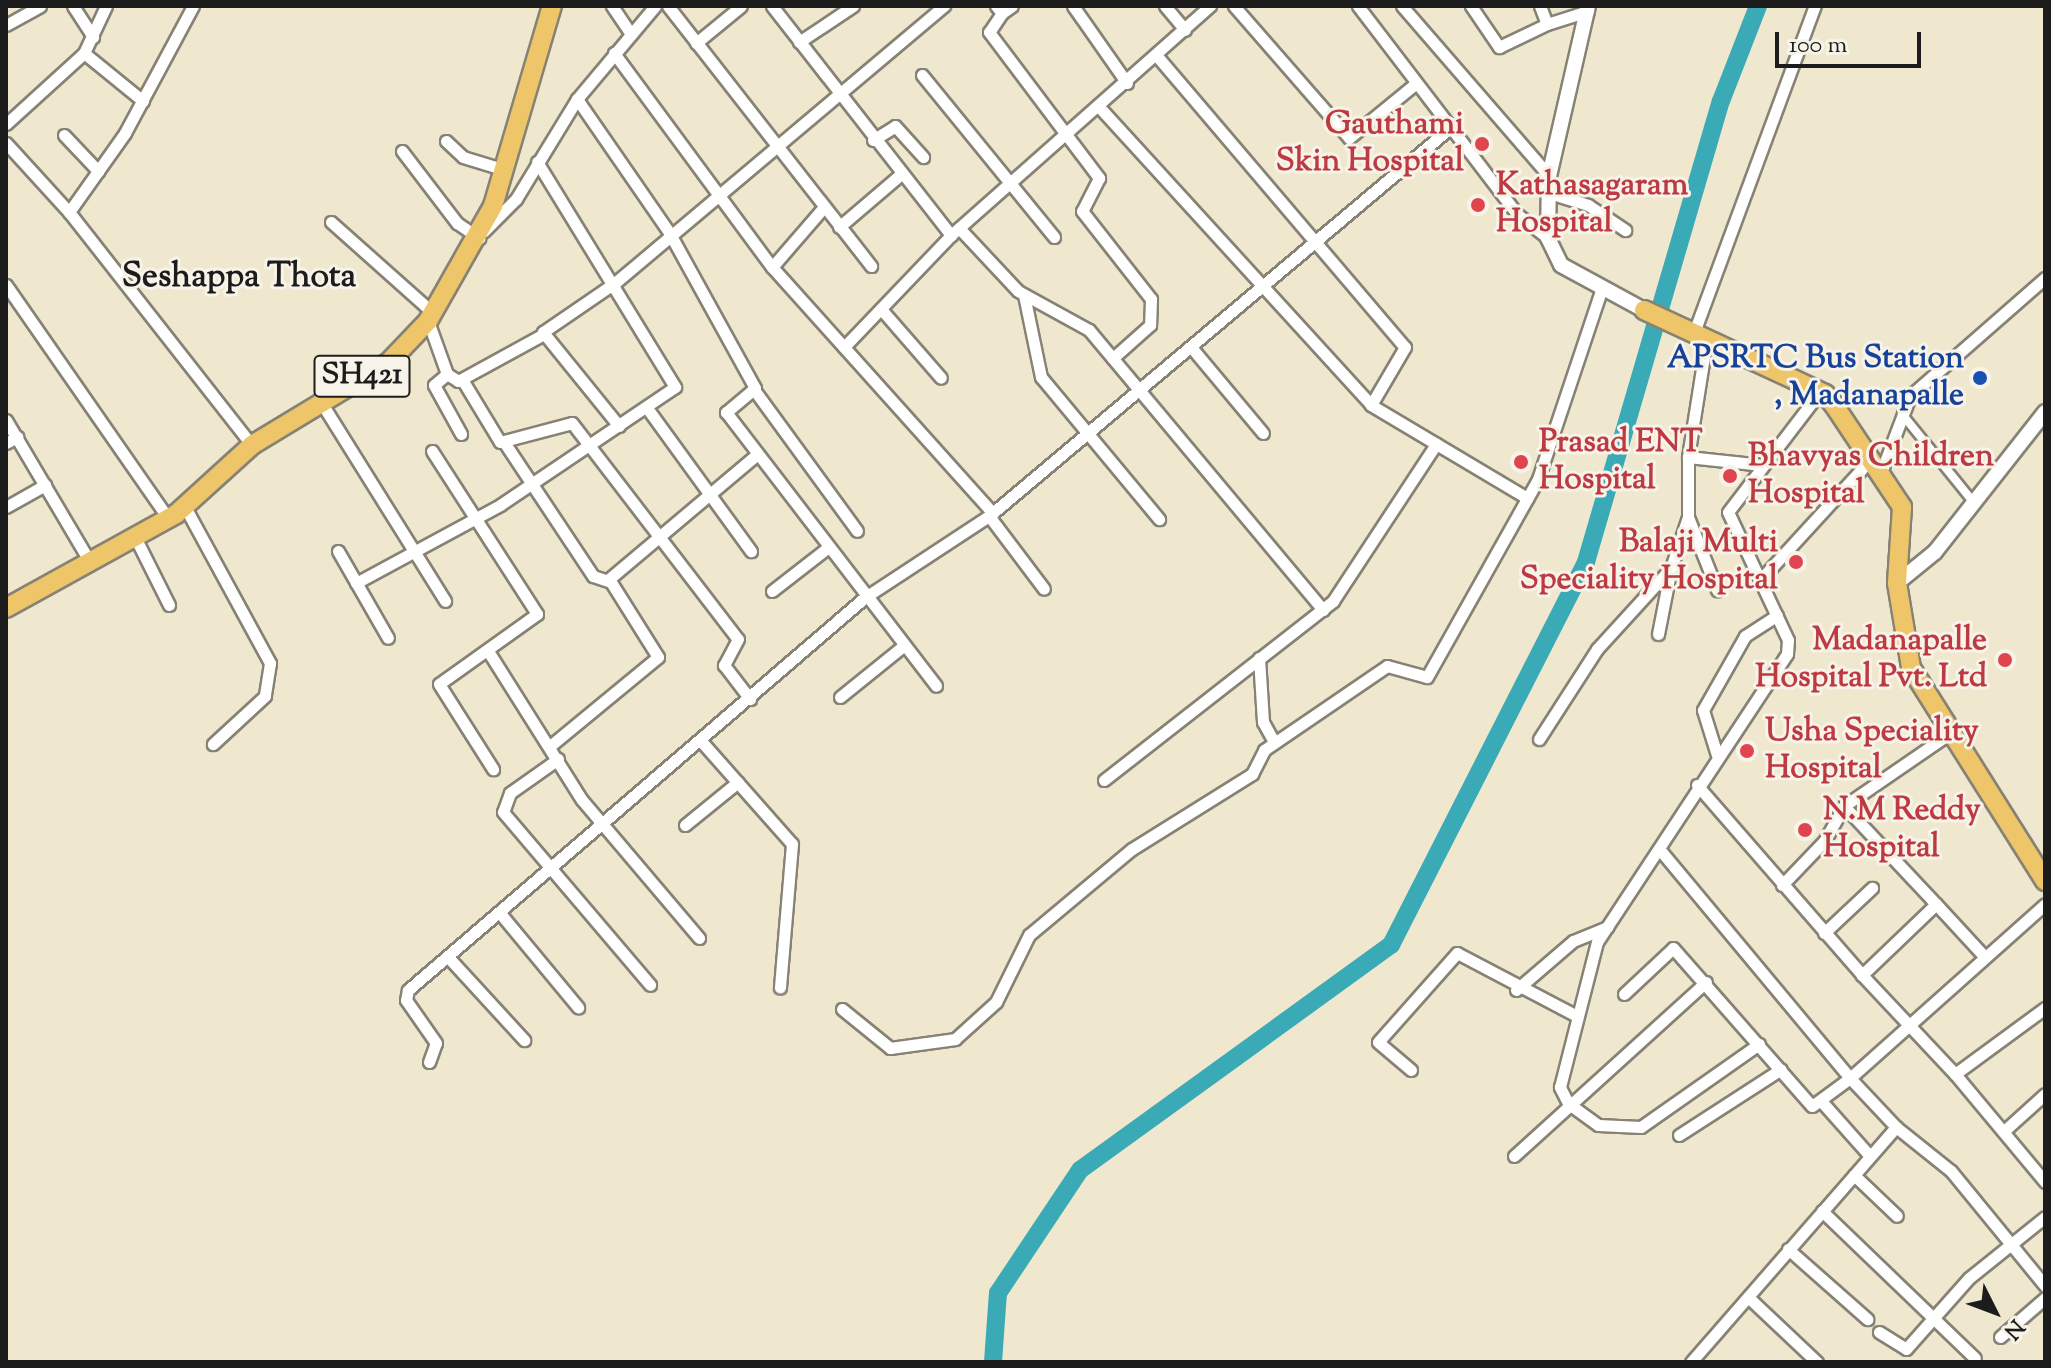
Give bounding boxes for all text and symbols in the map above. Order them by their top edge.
scale bar [1779,16,1925,66]
text: 100 m [1789,29,1847,63]
place label: Gauthami Skin Hospital [1276,107,1464,182]
marker: Gauthami Skin Hospital [1471,133,1493,155]
place label: Kathasagaram Hospital [1496,168,1688,243]
marker: Kathasagaram Hospital [1467,194,1489,216]
district label: Seshappa Thota [122,258,356,298]
place label: APSRTC Bus Station , Madanapalle [1667,341,1964,416]
road number: SH421 [312,350,412,402]
marker: APSRTC Bus Station , Madanapalle [1971,369,1989,387]
place label: Prasad ENT Hospital [1539,425,1702,500]
place label: Bhavyas Children Hospital [1748,439,1994,514]
marker: Prasad ENT Hospital [1510,451,1532,473]
marker: Bhavyas Children Hospital [1719,465,1741,487]
place label: Balaji Multi Speciality Hospital [1520,525,1778,600]
marker: Balaji Multi Speciality Hospital [1785,551,1807,573]
place label: Madanapalle Hospital Pvt. Ltd [1755,623,1987,698]
marker: Madanapalle Hospital Pvt. Ltd [1994,649,2016,671]
place label: Usha Speciality Hospital [1765,714,1979,789]
marker: Usha Speciality Hospital [1736,740,1758,762]
place label: N.M Reddy Hospital [1823,793,1981,868]
marker: N.M Reddy Hospital [1794,819,1816,841]
north arrow [1955,1272,2035,1352]
text: N [1995,1311,2031,1345]

